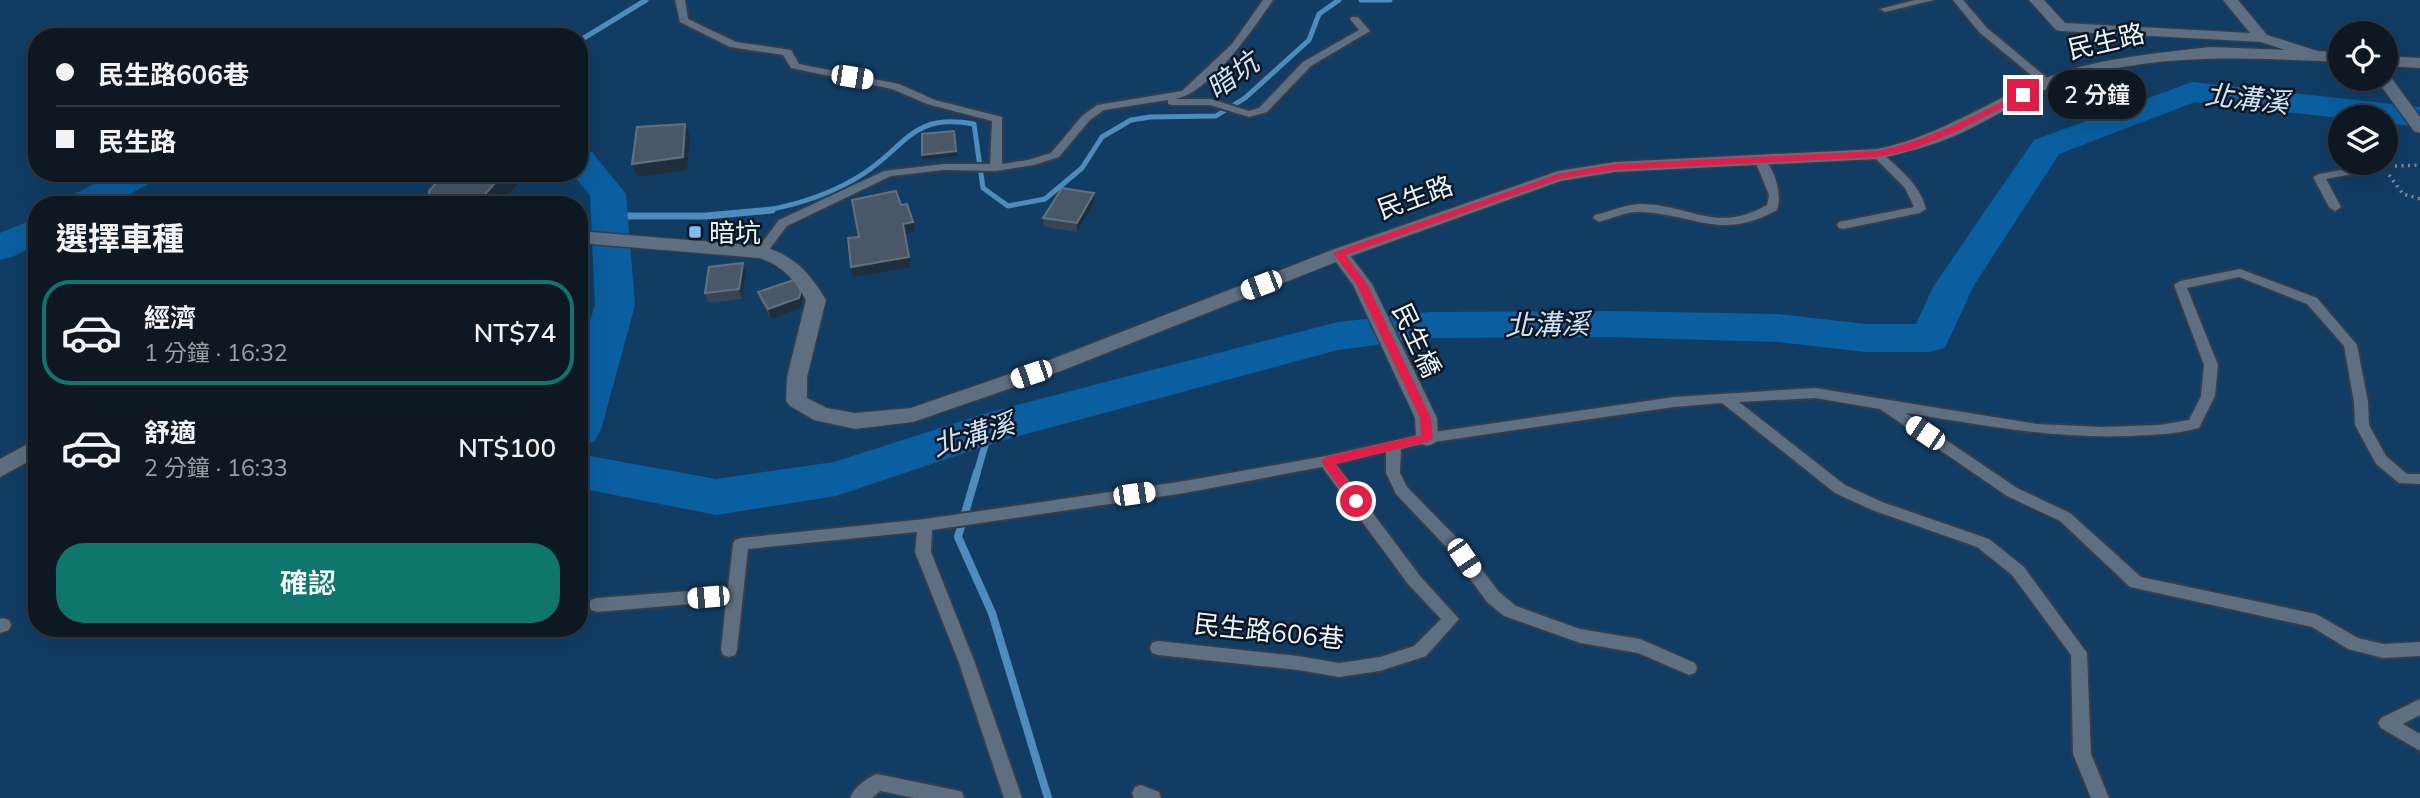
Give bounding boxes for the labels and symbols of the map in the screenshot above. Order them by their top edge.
street label: 民生路 [2064,16,2148,66]
water label: 暗坑 [1199,42,1268,106]
car [830,63,875,91]
callout: 2 分鐘 [2048,70,2146,119]
water label: 北溝溪 [2203,76,2295,120]
route end [2007,79,2039,111]
street label: 民生路 [1373,168,1457,226]
place label: 暗坑 [709,216,761,249]
marker: 暗坑 [687,224,703,240]
car [1238,268,1285,302]
street label: 民生橋 [1386,298,1448,382]
water label: 北溝溪 [1505,306,1593,342]
car [1008,357,1055,391]
water label: 北溝溪 [928,404,1022,463]
car [1902,413,1949,453]
car [1112,481,1157,507]
route start [1340,485,1372,517]
car [1444,535,1485,581]
car [687,585,730,609]
street label: 民生路606巷 [1192,607,1346,655]

